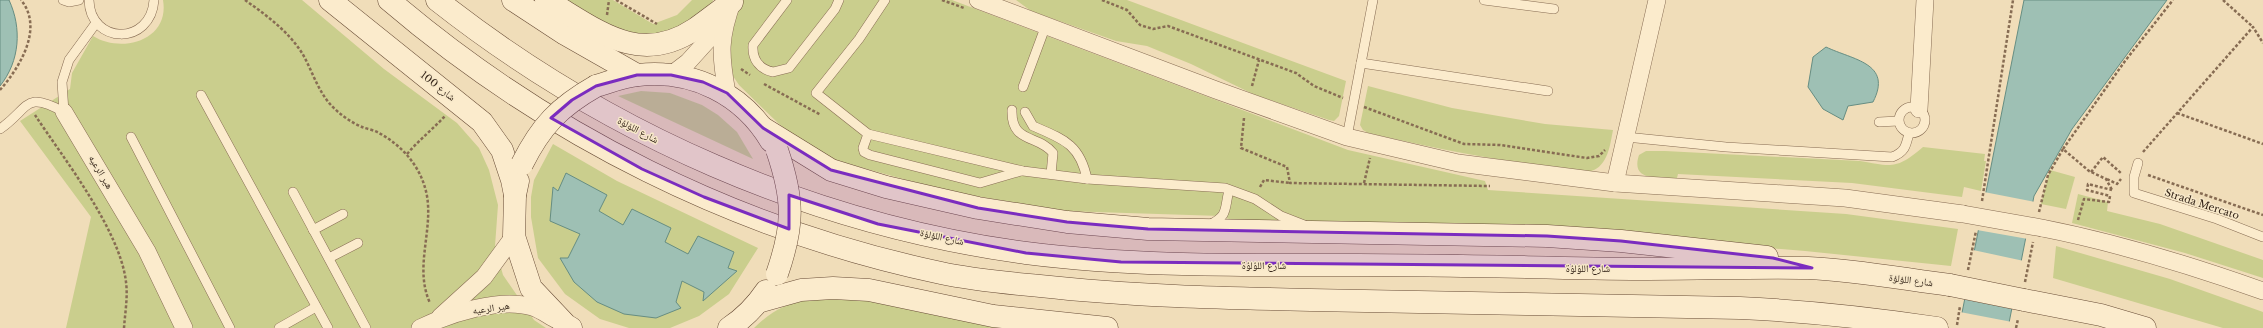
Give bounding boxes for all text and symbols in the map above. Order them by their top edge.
street label: شارع 100 [418,68,458,104]
street label: شارع اللؤلؤة [615,114,661,146]
street label: هير الرعيه [86,153,116,191]
street label: Strada Mercato [2163,186,2241,222]
street label: شارع اللؤلؤة [919,226,965,248]
street label: شارع اللؤلؤة [1242,259,1287,272]
street label: شارع اللؤلؤة [1566,262,1611,275]
street label: شارع اللؤلؤة [1888,271,1934,289]
street label: هير الرعيه [472,299,510,317]

